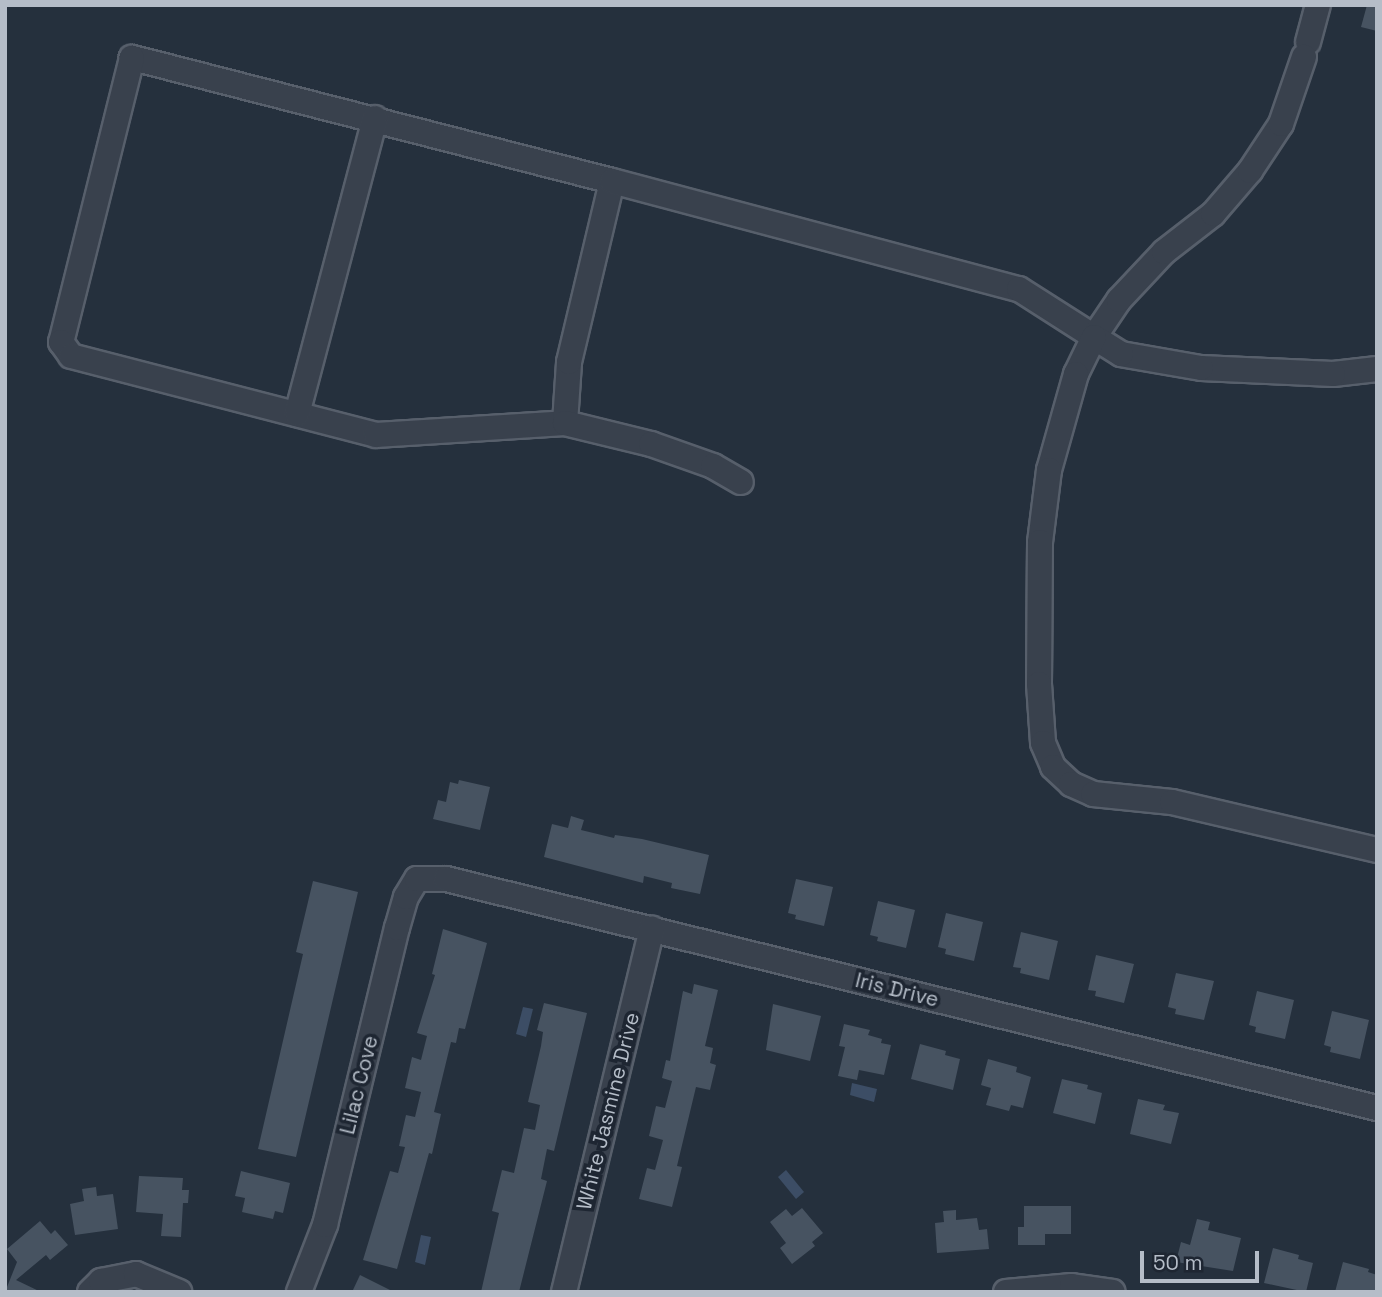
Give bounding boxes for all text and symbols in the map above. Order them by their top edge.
street label: Iris Drive [853,967,941,1013]
street label: White Jasmine Drive [571,1010,645,1212]
street label: Lilac Cove [335,1033,383,1137]
scale bar [1144,1238,1263,1282]
text: 50 m [1153,1249,1203,1276]

